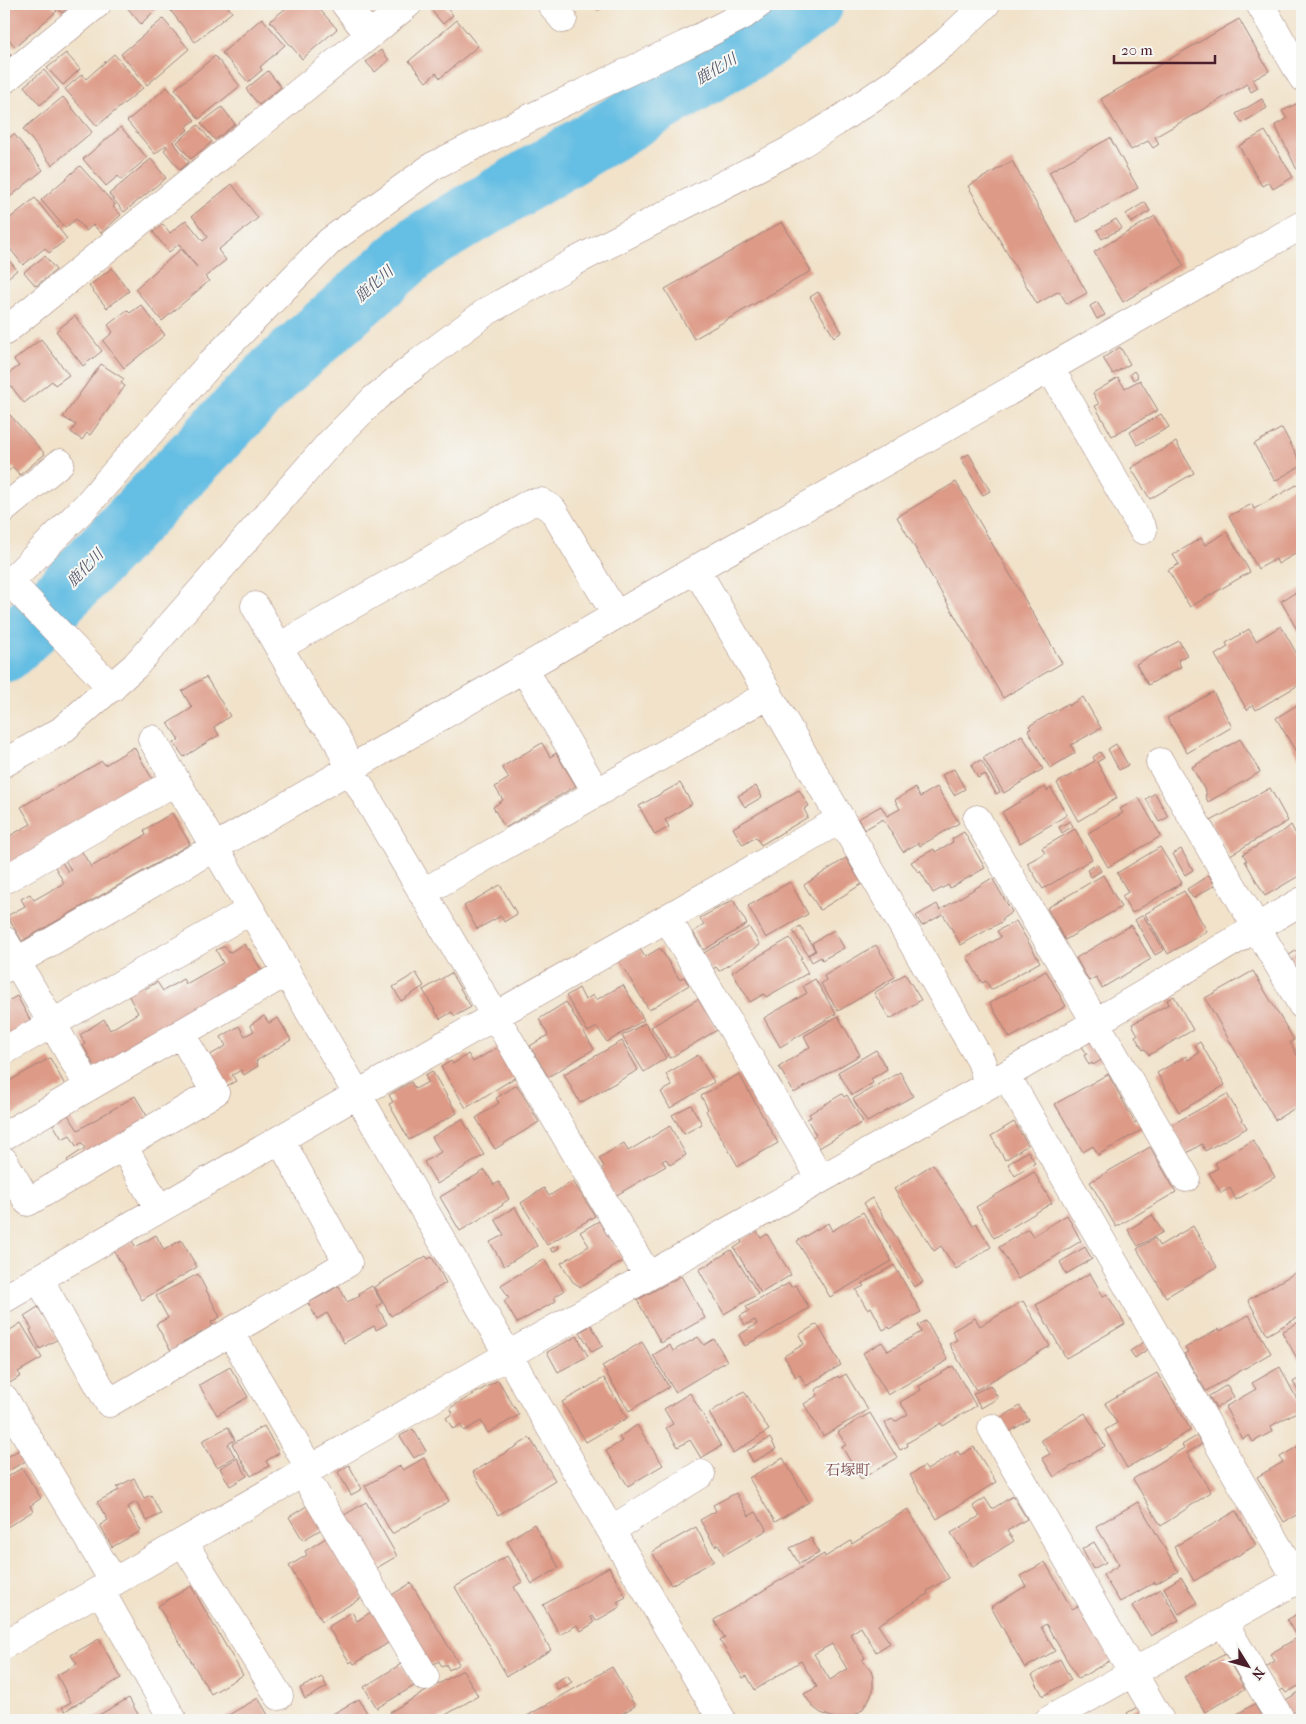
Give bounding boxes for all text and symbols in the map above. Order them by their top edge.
scale bar [1114,32,1215,64]
text: 20 m [1121,41,1153,59]
water label: 鹿化川 [692,49,742,88]
water label: 鹿化川 [351,261,398,306]
water label: 鹿化川 [63,544,108,590]
district label: 石塚町 [825,1461,871,1479]
north arrow [1224,1642,1274,1692]
text: N [1248,1664,1268,1683]

